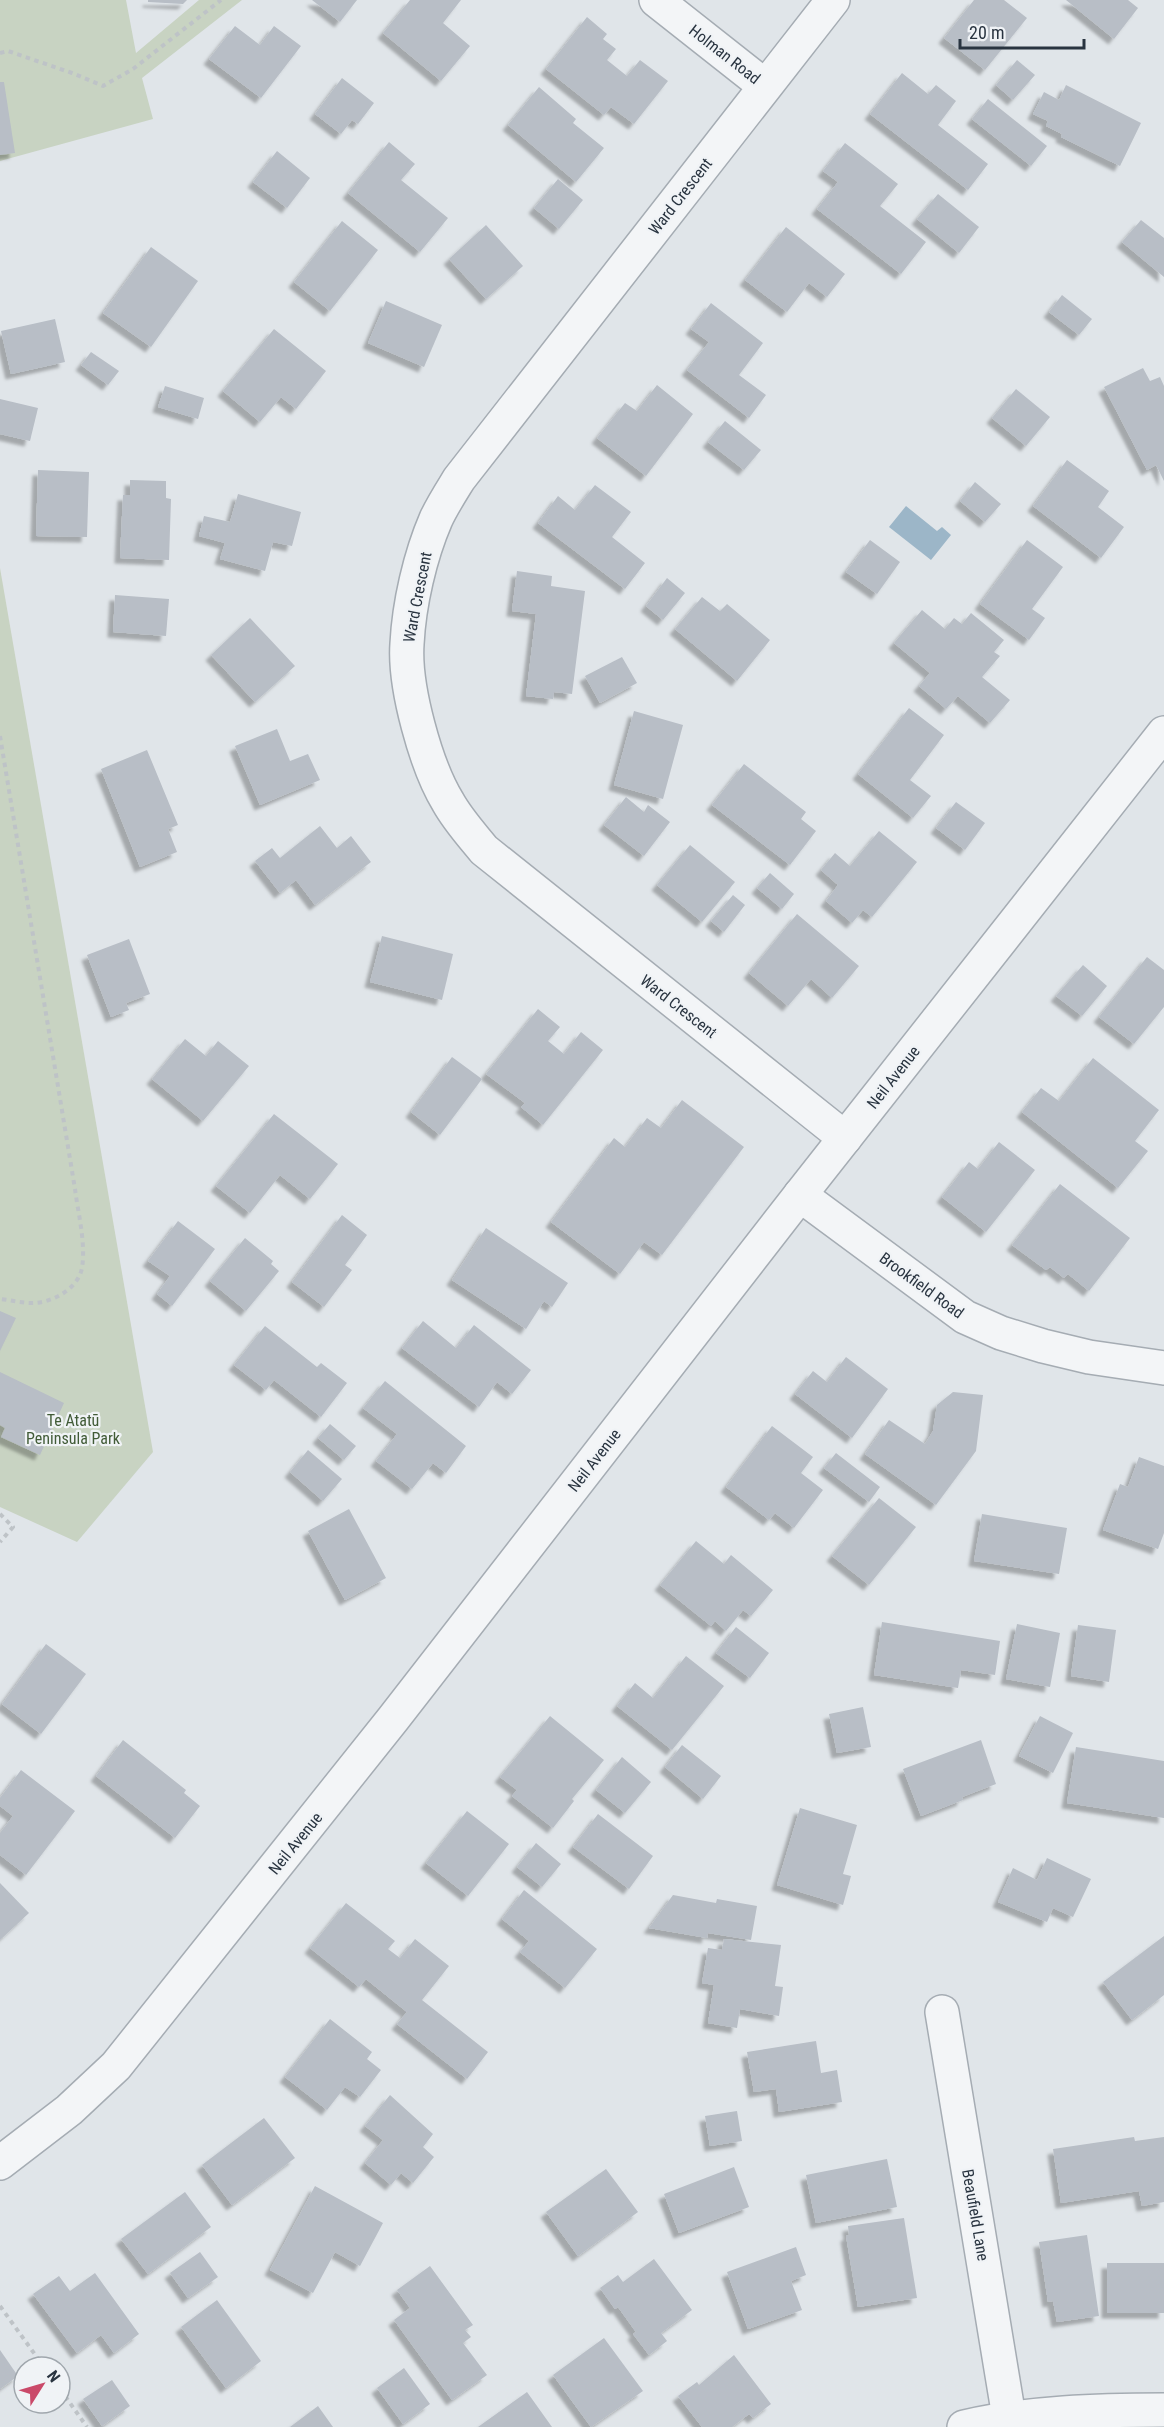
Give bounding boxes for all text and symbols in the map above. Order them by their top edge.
scale bar [960,12,1084,50]
street label: Holman Road [685,21,764,88]
text: 20 m [969,22,1004,43]
street label: Ward Crescent [645,154,716,238]
street label: Ward Crescent [399,550,436,644]
street label: Ward Crescent [637,971,721,1042]
street label: Neil Avenue [863,1042,924,1113]
street label: Brookfield Road [876,1248,968,1322]
park label: Te Atatū Peninsula Park [26,1411,121,1448]
street label: Neil Avenue [564,1425,625,1496]
street label: Neil Avenue [265,1808,326,1878]
street label: Beaufield Lane [958,2168,993,2262]
north arrow [12,2355,72,2415]
text: N [43,2367,64,2386]

